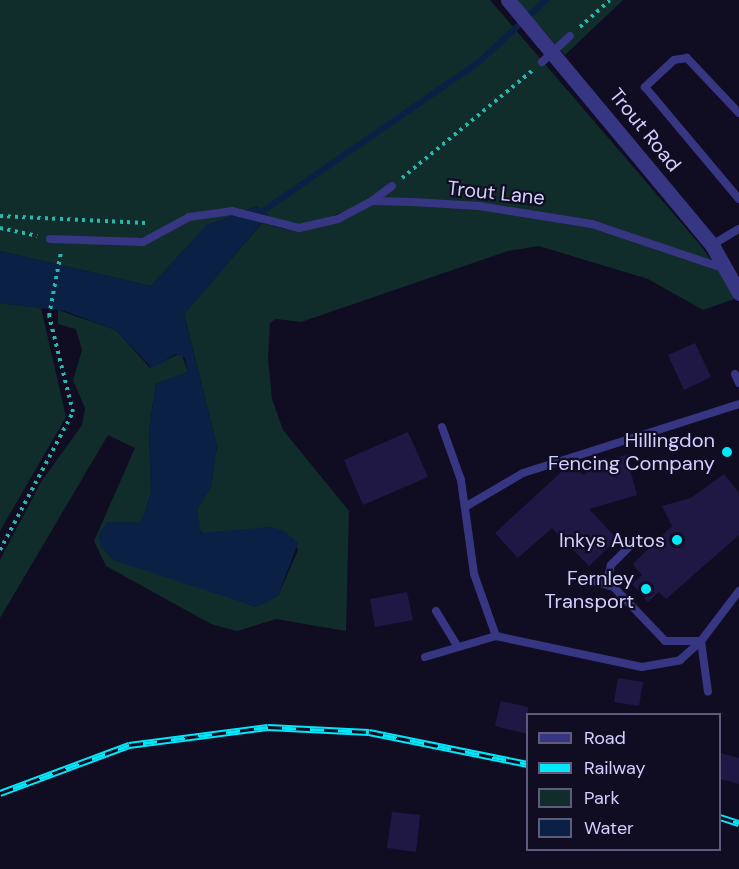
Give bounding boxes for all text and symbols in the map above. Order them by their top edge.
street label: Trout Road [604,84,686,176]
street label: Trout Lane [446,176,546,210]
place label: Hillingdon Fencing Company [548,428,715,475]
marker: Hillingdon Fencing Company [720,445,734,459]
place label: Inkys Autos [559,528,665,552]
marker: Inkys Autos [670,533,684,547]
place label: Fernley Transport [545,566,634,613]
marker: Fernley Transport [639,582,653,596]
legend [526,713,721,851]
text: Road [584,726,626,750]
text: Railway [584,756,646,780]
text: Park [584,786,620,810]
text: Water [584,816,634,840]

